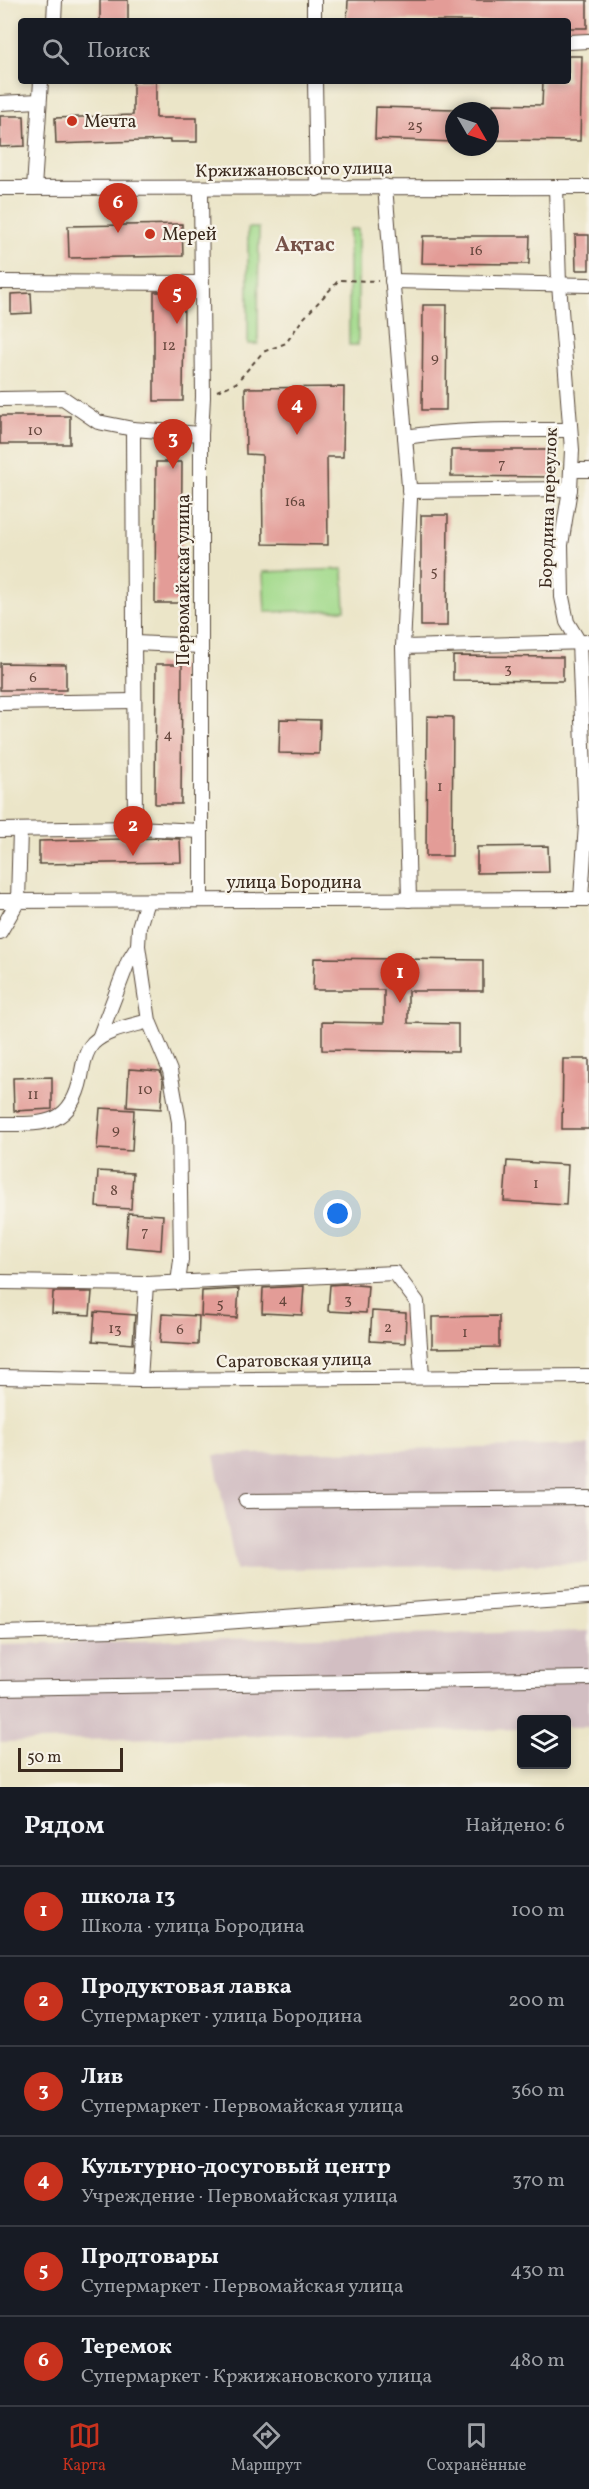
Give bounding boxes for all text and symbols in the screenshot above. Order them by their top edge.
search box [18,18,571,84]
icon: search [39,35,72,68]
text: Поиск [87,36,150,67]
north arrow [445,102,499,156]
place label: Мечта [84,110,137,135]
marker: Мечта [65,114,79,128]
house number: 25 [407,116,423,137]
street label: Кржижановского улица [195,156,393,185]
pin: 6 [98,184,138,233]
place label: Мерей [162,223,217,248]
marker: Мерей [143,227,157,241]
district label: Ақтас [275,231,335,260]
house number: 16 [469,241,483,262]
pin: 5 [158,274,196,324]
house number: 12 [162,336,176,357]
house number: 9 [431,348,439,369]
pin: 4 [278,386,316,435]
pin: 3 [154,420,192,469]
house number: 10 [28,421,42,442]
street label: Бородина переулок [534,427,565,589]
house number: 7 [498,454,506,475]
house number: 16а [285,492,305,513]
street label: Первомайская улица [172,494,197,666]
house number: 5 [430,562,438,583]
house number: 3 [504,659,512,680]
house number: 6 [29,668,37,689]
house number: 4 [164,725,173,746]
house number: 1 [437,777,443,798]
pin: 2 [114,806,152,856]
street label: улица Бородина [226,871,362,896]
pin: 1 [380,954,420,1003]
house number: 10 [138,1080,152,1101]
house number: 11 [27,1085,39,1106]
house number: 9 [112,1120,120,1141]
house number: 1 [533,1174,539,1195]
house number: 8 [110,1181,118,1202]
your location [323,1199,352,1228]
house number: 7 [141,1222,149,1243]
house number: 4 [279,1290,288,1311]
house number: 3 [344,1290,352,1311]
house number: 5 [216,1294,224,1315]
house number: 2 [384,1318,392,1339]
house number: 13 [108,1319,122,1340]
house number: 6 [176,1320,184,1341]
house number: 1 [462,1323,468,1344]
street label: Саратовская улица [216,1348,372,1375]
map controls [517,1715,571,1769]
button: layers [517,1715,571,1769]
scale bar [18,1745,123,1772]
text: 50 m [27,1747,61,1769]
text: Рядом [24,1808,104,1844]
text: Найдено: 6 [465,1812,565,1840]
text: школа 13 [81,1882,175,1913]
text: 1 [39,1897,48,1925]
text: 100 m [511,1897,565,1925]
text: Школа · улица Бородина [81,1913,305,1941]
text: Продуктовая лавка [81,1972,292,2003]
text: 2 [38,1987,49,2015]
text: 200 m [508,1987,565,2015]
text: Супермаркет · улица Бородина [81,2003,362,2031]
text: Лив [81,2062,123,2093]
text: 3 [38,2077,49,2105]
text: 360 m [511,2077,565,2105]
text: Супермаркет · Первомайская улица [81,2093,404,2121]
text: Культурно-досуговый центр [81,2152,391,2183]
text: 4 [37,2167,50,2195]
text: 370 m [512,2167,565,2195]
text: Учреждение · Первомайская улица [81,2183,398,2211]
text: Продтовары [81,2242,219,2273]
text: 5 [39,2257,48,2285]
text: 430 m [510,2257,565,2285]
text: Супермаркет · Первомайская улица [81,2273,404,2301]
text: Теремок [81,2332,172,2363]
text: 6 [38,2347,49,2375]
text: 480 m [510,2347,565,2375]
text: Супермаркет · Кржижановского улица [81,2363,432,2391]
tab: Карта [63,2419,106,2477]
tab: Маршрут [231,2419,302,2477]
tab: Сохранённые [427,2419,526,2477]

